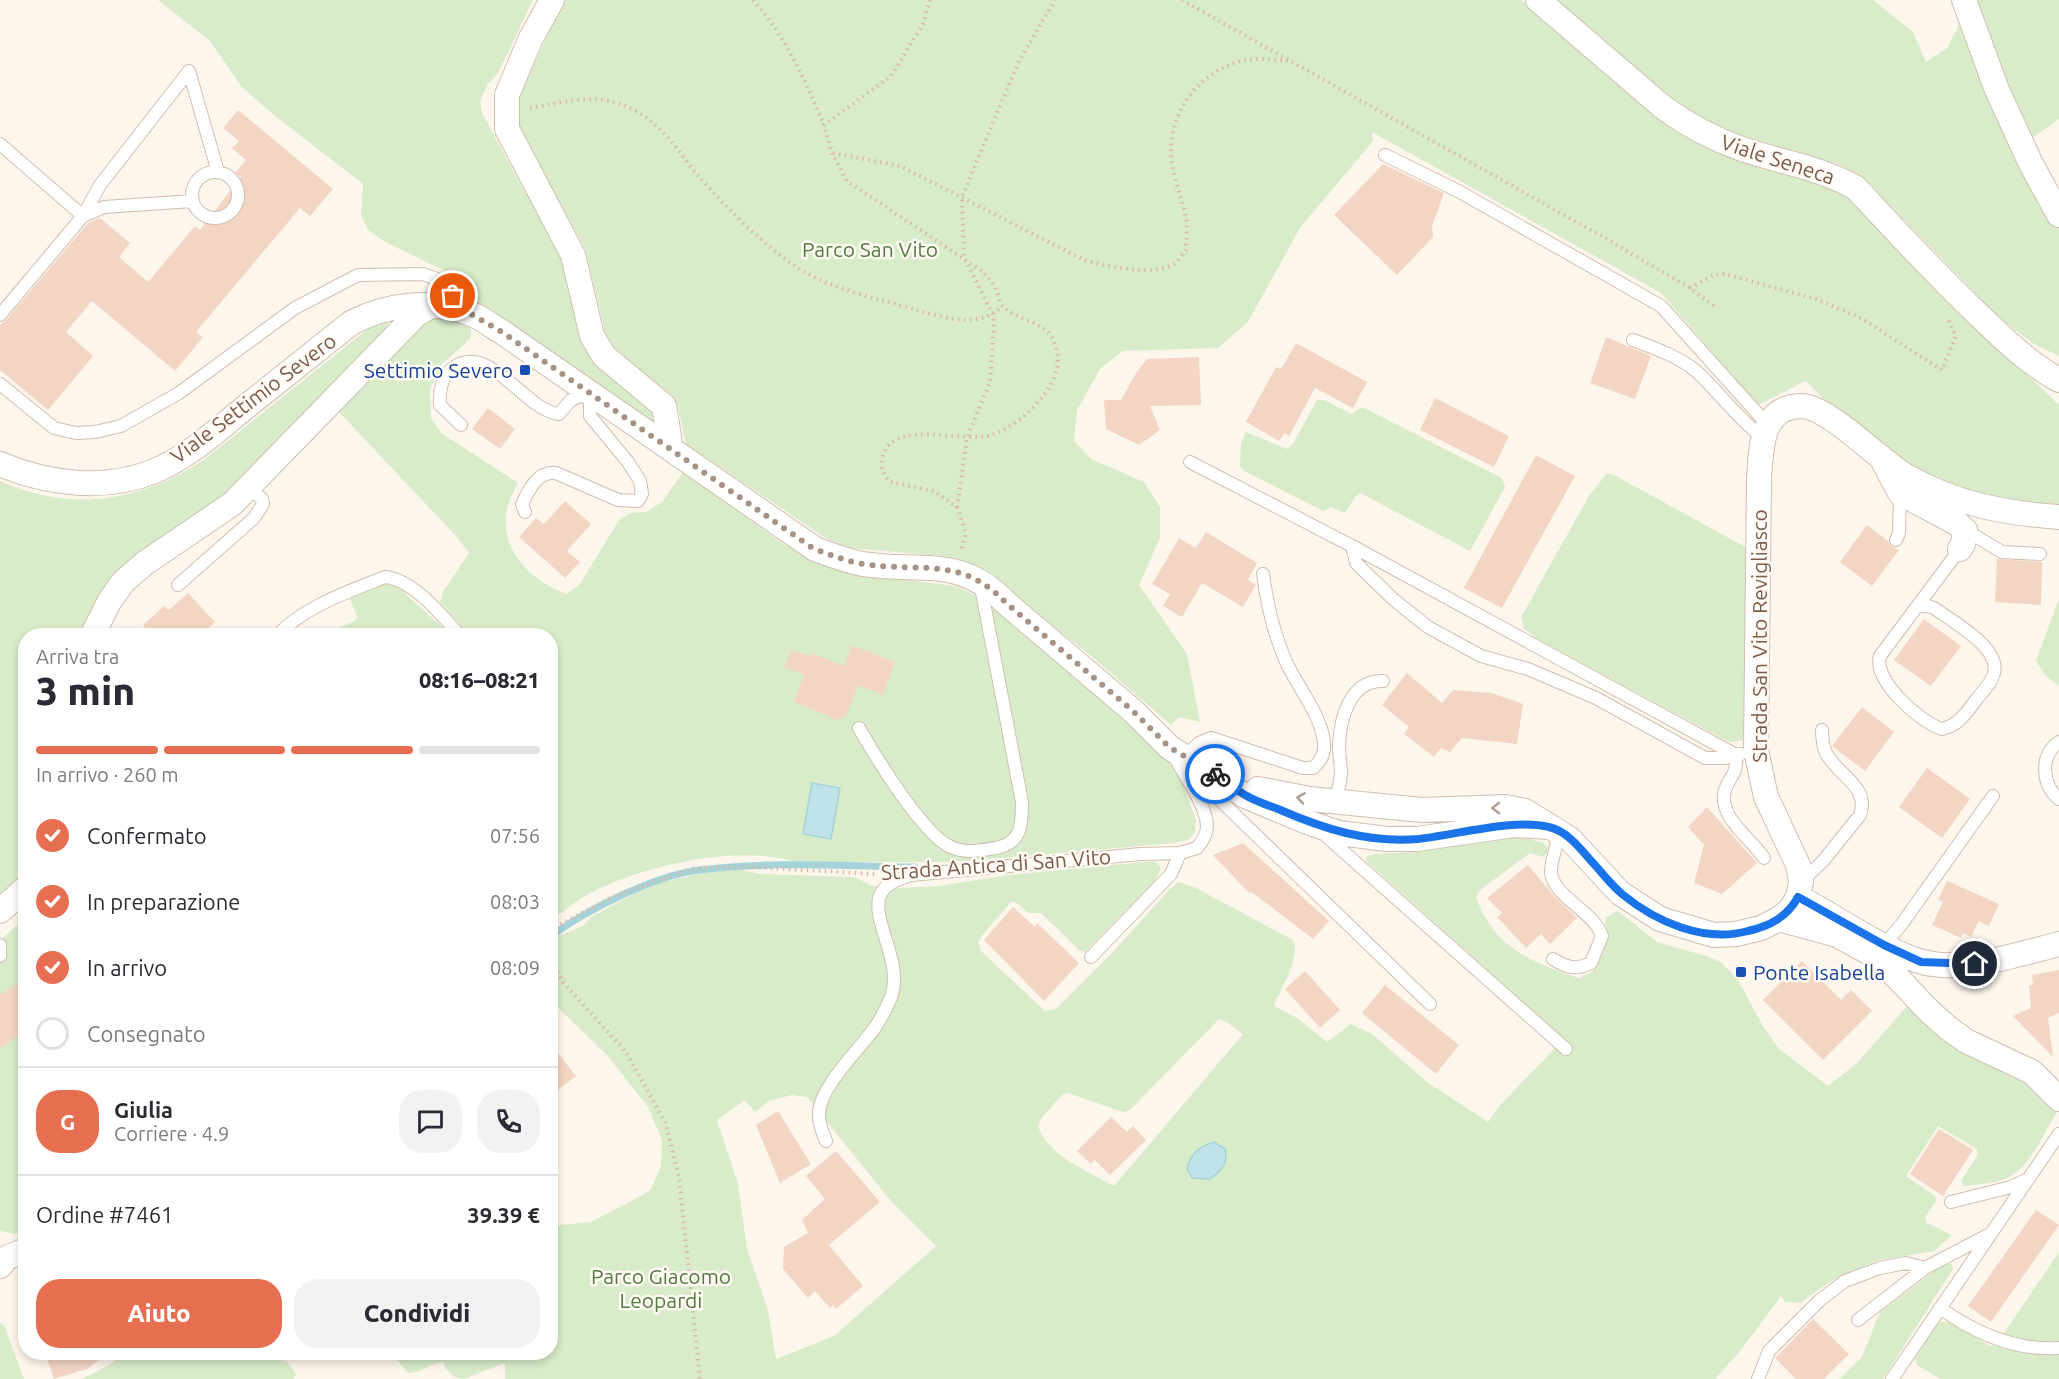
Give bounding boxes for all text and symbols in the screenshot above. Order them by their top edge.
street label: Viale Seneca [1718,129,1838,189]
park label: Parco San Vito [802,237,938,261]
pin [427,270,478,321]
icon: bag [436,279,469,312]
street label: Viale Settimio Severo [166,328,340,468]
place label: Settimio Severo [364,358,513,382]
marker: Settimio Severo [518,363,532,377]
street label: Strada San Vito Revigliasco [1747,509,1771,763]
text: Arriva tra [36,645,119,668]
text: 08:16–08:21 [419,667,540,692]
text: 3 min [36,669,135,712]
courier [1185,744,1245,804]
icon: bike [1199,758,1232,791]
text: In arrivo · 260 m [36,763,179,786]
one-way arrow [1297,792,1307,805]
one-way arrow [1491,802,1500,814]
icon: check [36,819,69,852]
text: Confermato [87,823,207,848]
text: 07:56 [490,824,540,847]
street label: Strada Antica di San Vito [880,844,1112,884]
icon: check [36,885,69,918]
text: In preparazione [87,889,240,914]
text: 08:03 [490,890,540,913]
pin [1949,938,2000,989]
icon: home [1958,947,1991,980]
icon: check [36,951,69,984]
text: In arrivo [87,955,167,980]
text: 08:09 [490,956,540,979]
place label: Ponte Isabella [1753,960,1885,984]
marker: Ponte Isabella [1734,965,1748,979]
text: Consegnato [87,1021,206,1046]
button: chat [399,1090,462,1153]
button: phone [477,1090,540,1153]
text: Giulia [114,1097,173,1122]
text: G [60,1109,75,1134]
text: Corriere · 4.9 [114,1122,229,1145]
text: Ordine #7461 [36,1202,173,1227]
text: 39.39 € [467,1202,540,1227]
park label: Parco Giacomo Leopardi [591,1264,731,1312]
button: Aiuto [36,1279,282,1348]
button: Condividi [294,1279,540,1348]

